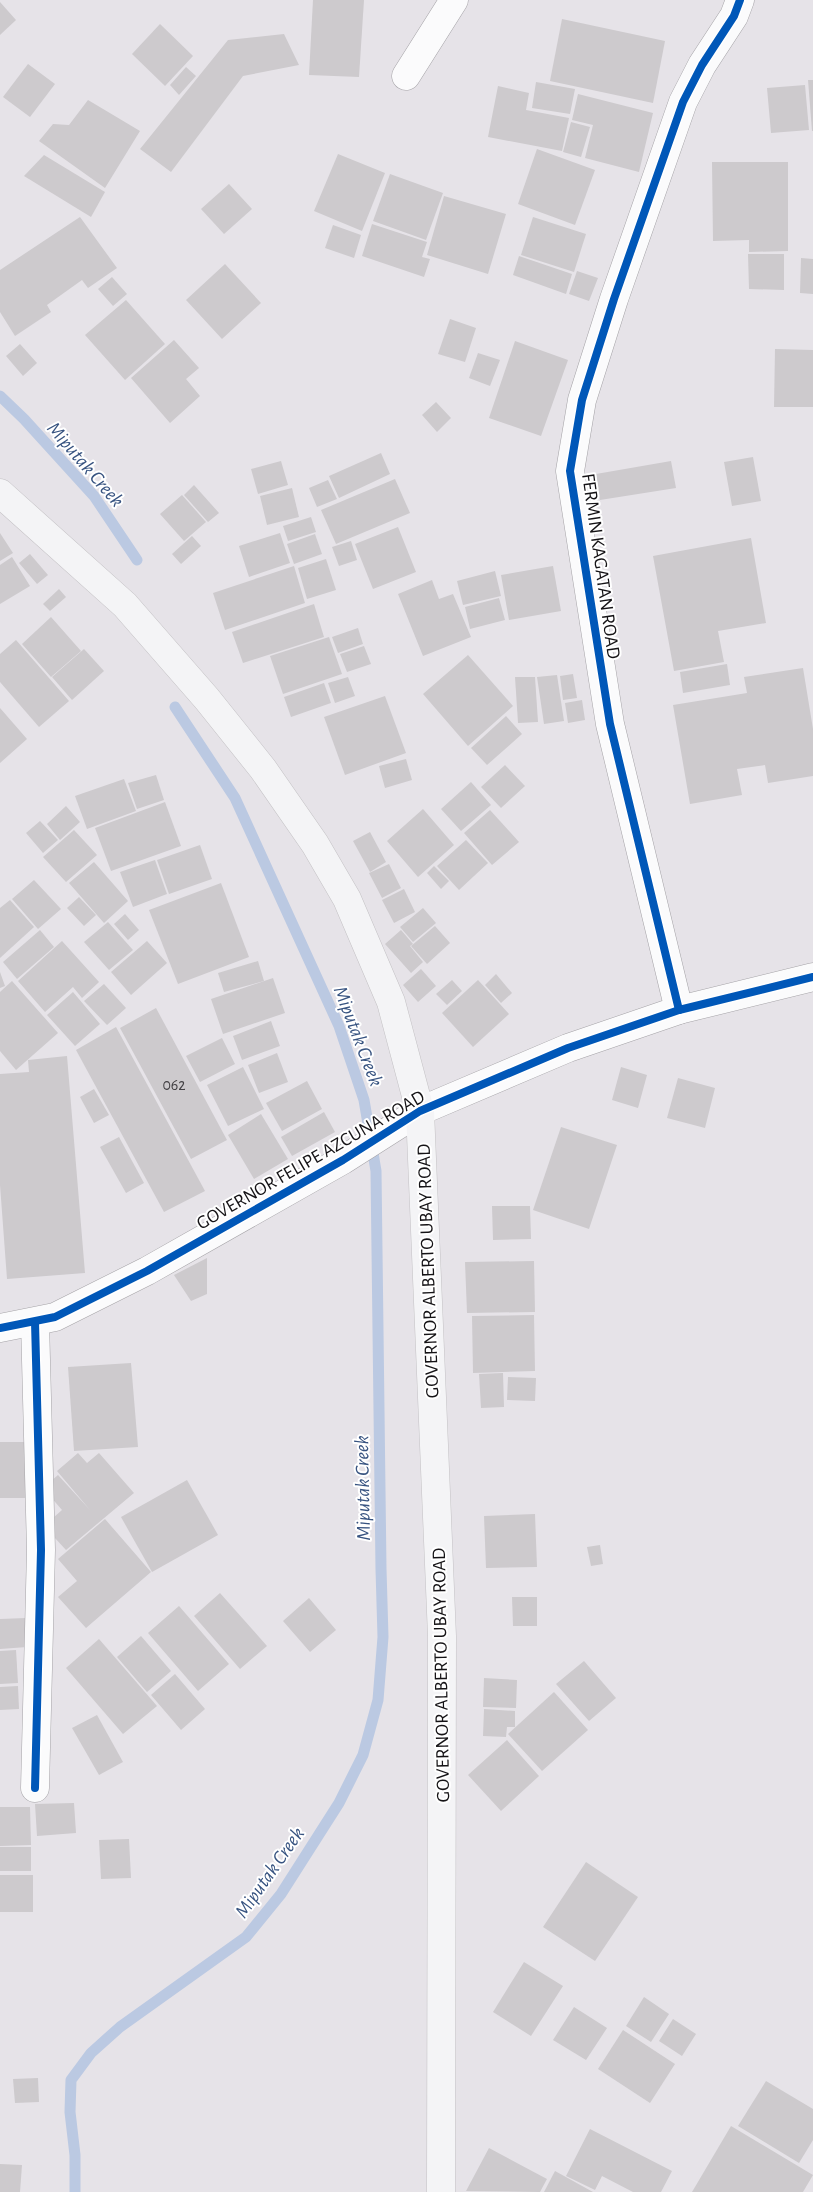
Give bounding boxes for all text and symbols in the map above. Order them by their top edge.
water label: Miputak Creek [43,418,127,511]
street label: FERMIN KAGATAN ROAD [578,472,623,660]
water label: Miputak Creek [330,984,386,1089]
house number: 062 [162,1077,186,1093]
street label: GOVERNOR FELIPE AZCUNA ROAD [193,1087,428,1233]
street label: GOVERNOR ALBERTO UBAY ROAD [415,1143,442,1398]
water label: Miputak Creek [352,1435,374,1541]
street label: GOVERNOR ALBERTO UBAY ROAD [430,1548,453,1802]
water label: Miputak Creek [231,1824,308,1921]

